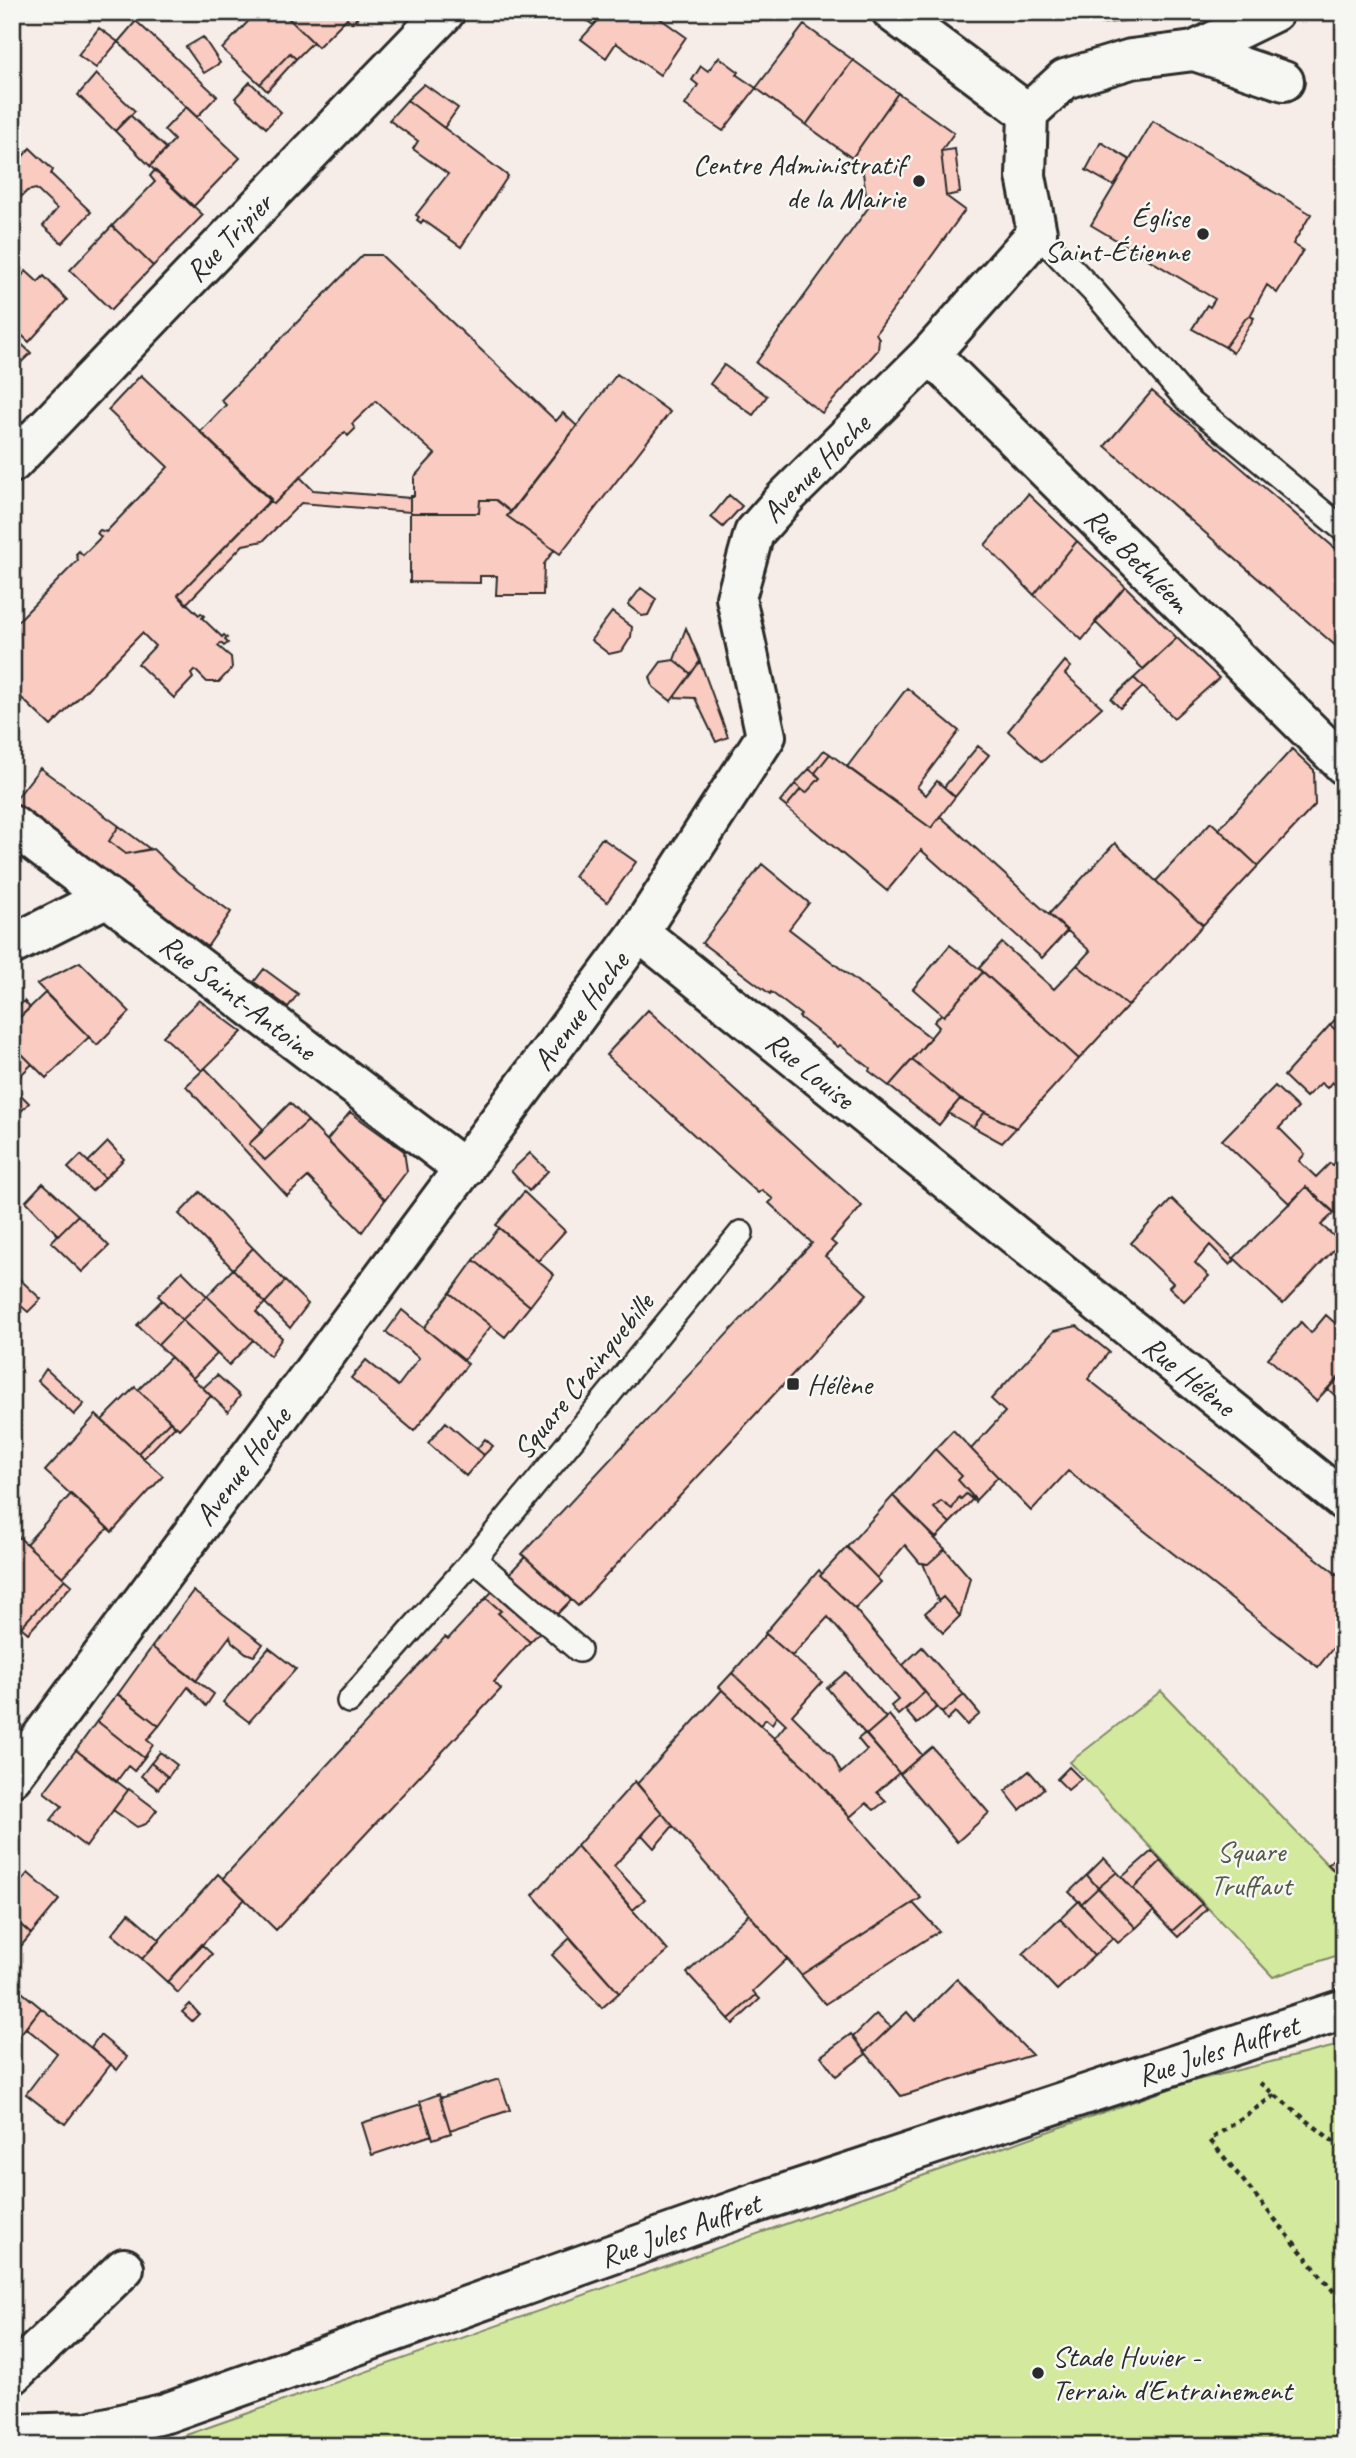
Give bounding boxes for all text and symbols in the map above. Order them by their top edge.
place label: Centre Administratif de la Mairie [693,145,911,217]
marker: Centre Administratif de la Mairie [911,173,927,189]
street label: Rue Tripier [177,183,282,290]
place label: Église Saint-Étienne [1044,198,1191,270]
marker: Église Saint-Étienne [1195,226,1211,242]
street label: Avenue Hoche [753,404,880,530]
street label: Rue Bethléem [1076,499,1200,622]
street label: Rue Saint-Antoine [152,925,326,1070]
street label: Avenue Hoche [524,942,638,1078]
street label: Rue Louise [758,1023,864,1119]
street label: Square Crainquebille [504,1283,663,1467]
street label: Rue Hélène [1135,1327,1245,1426]
place label: Hélène [807,1365,874,1403]
marker: Hélène [785,1376,801,1392]
street label: Avenue Hoche [186,1397,301,1533]
park label: Square Truffaut [1210,1832,1295,1904]
street label: Rue Jules Auffret [1132,2005,1306,2095]
street label: Rue Jules Auffret [595,2183,768,2276]
place label: Stade Huvier - Terrain d'Entrainement [1052,2337,1295,2409]
marker: Stade Huvier - Terrain d'Entrainement [1030,2365,1046,2381]

